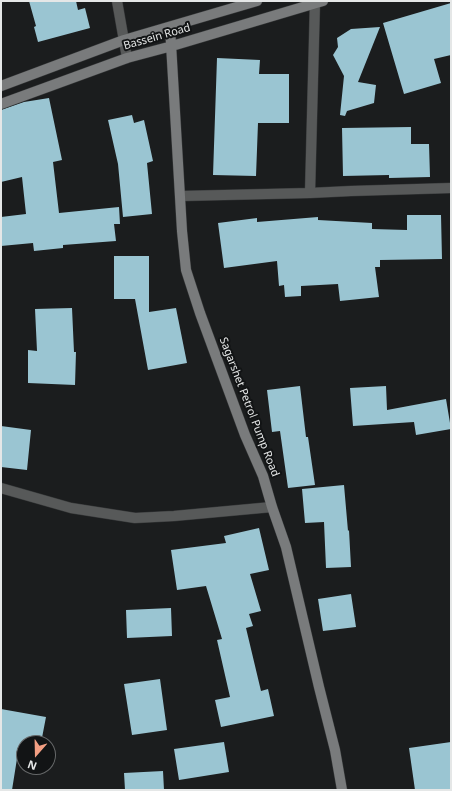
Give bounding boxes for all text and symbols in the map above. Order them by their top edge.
street label: Bassein Road [122,21,192,53]
street label: Sagarshet Petrol Pump Road [216,336,282,478]
north arrow [16,735,56,775]
text: N [25,757,39,774]

